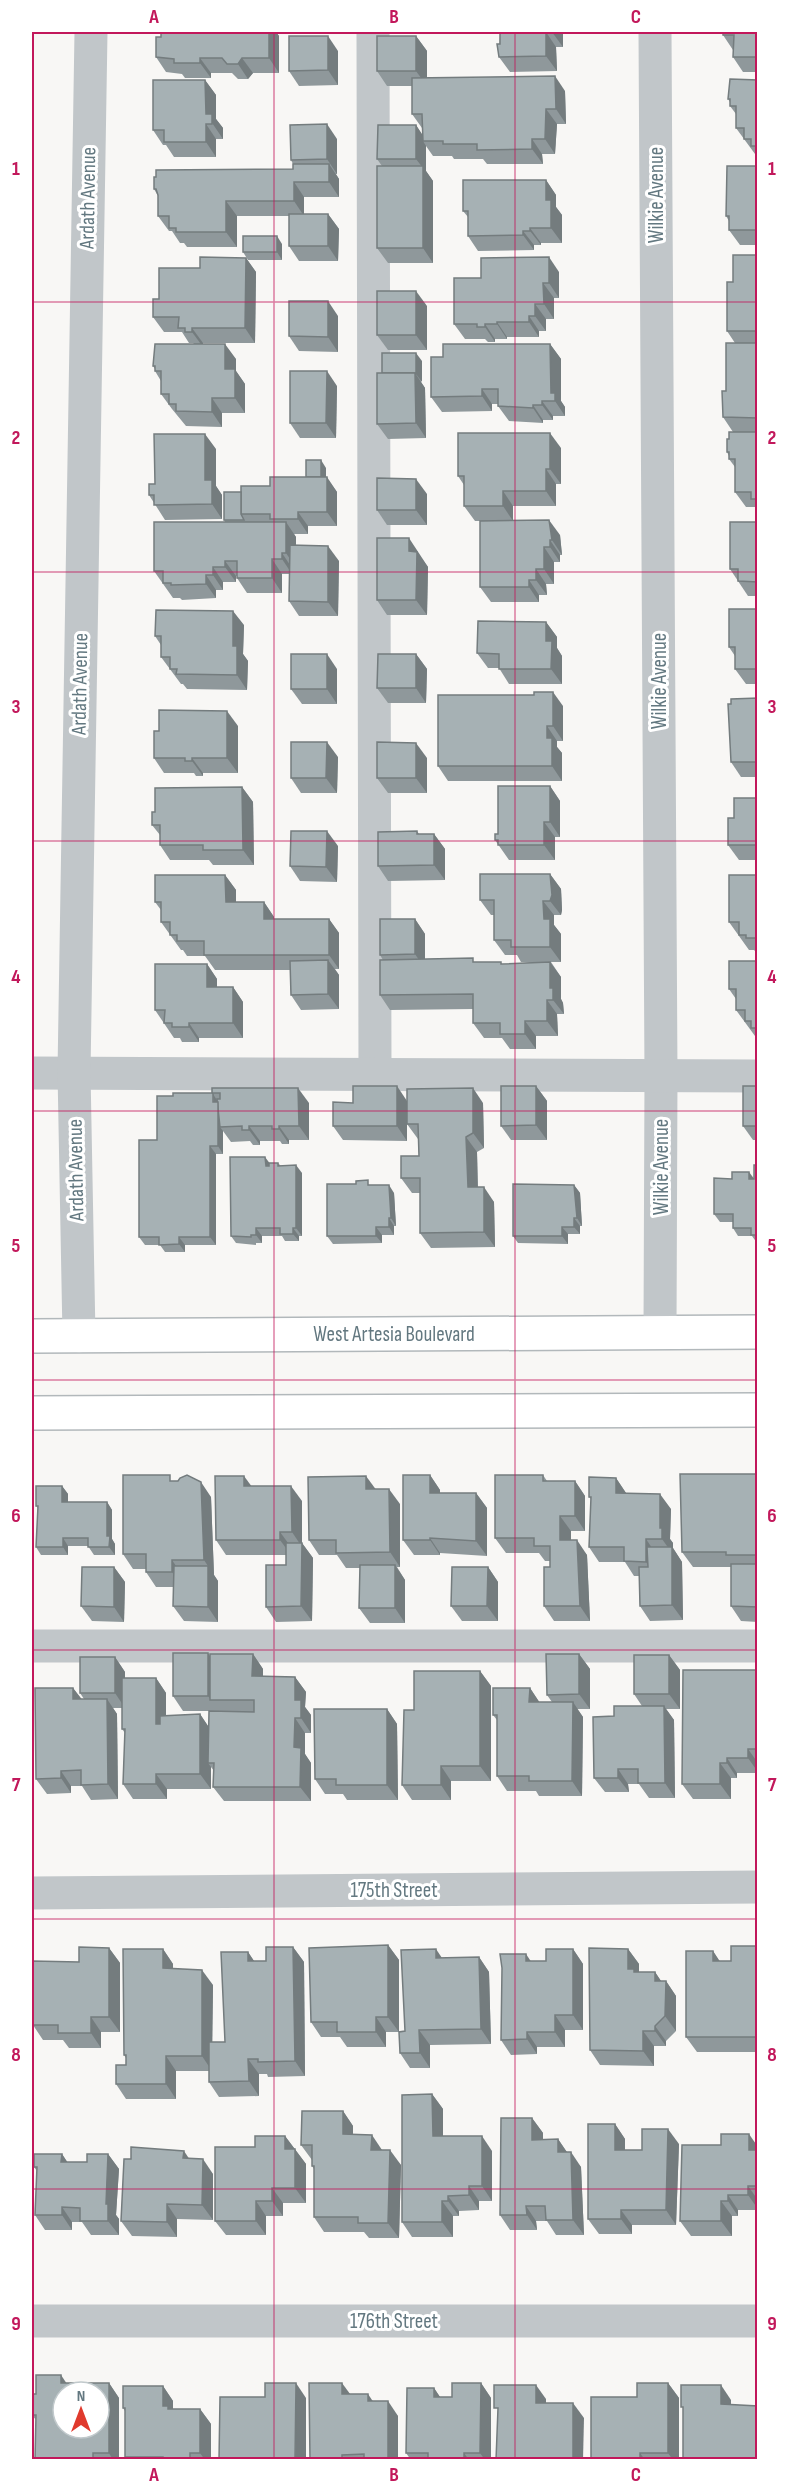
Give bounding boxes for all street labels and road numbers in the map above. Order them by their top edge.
street label: Ardath Avenue [75,147,101,250]
street label: Wilkie Avenue [644,147,669,243]
street label: Ardath Avenue [67,633,93,736]
street label: Wilkie Avenue [647,633,672,729]
street label: Ardath Avenue [63,1119,89,1222]
street label: Wilkie Avenue [649,1119,674,1215]
street label: West Artesia Boulevard [313,1322,475,1347]
street label: 175th Street [350,1878,438,1903]
street label: 176th Street [350,2309,438,2334]

